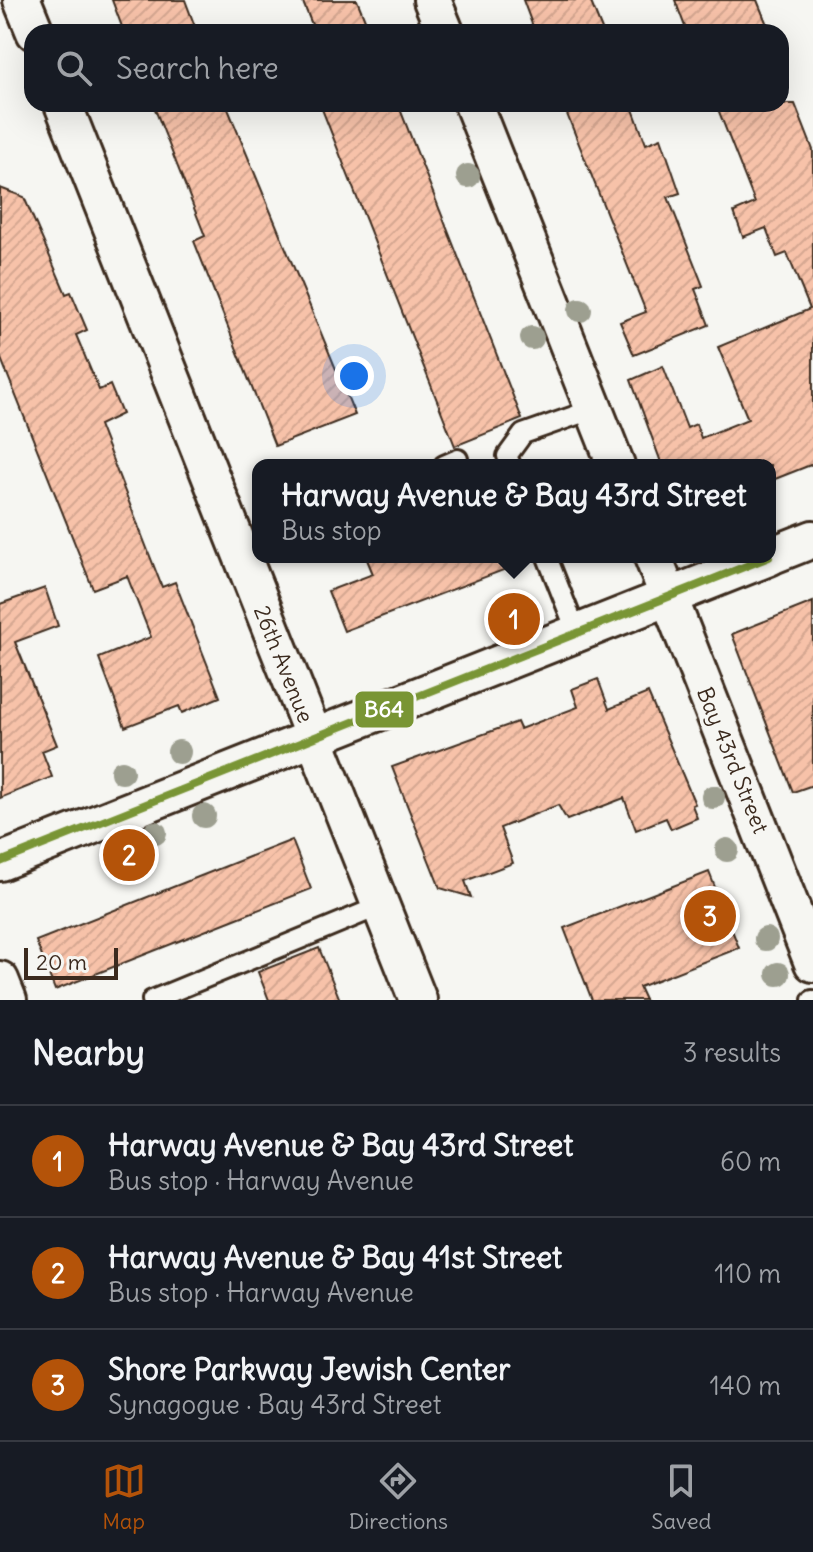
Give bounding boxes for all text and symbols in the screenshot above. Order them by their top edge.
search box [24,24,789,112]
icon: search [52,46,96,90]
text: Search here [116,49,279,87]
your location [334,356,374,396]
popup [252,459,776,563]
text: Harway Avenue & Bay 43rd Street [281,476,747,514]
text: Bus stop [281,514,382,547]
pin: 1 [488,589,540,649]
street label: 26th Avenue [248,601,320,727]
street label: Bay 43rd Street [691,683,775,837]
line badge: B64 [354,690,415,729]
text: B64 [364,695,404,723]
pin: 2 [103,825,155,885]
pin: 3 [684,886,736,946]
scale bar [24,944,118,980]
text: 20 m [36,948,87,976]
text: Nearby [32,1031,145,1074]
text: 3 results [683,1036,781,1069]
text: Harway Avenue & Bay 43rd Street [108,1126,573,1164]
text: 1 [53,1145,63,1178]
text: 60 m [720,1145,781,1178]
text: Bus stop · Harway Avenue [108,1164,414,1197]
text: Harway Avenue & Bay 41st Street [108,1238,562,1276]
text: 2 [51,1257,65,1290]
text: 110 m [714,1257,781,1290]
text: Bus stop · Harway Avenue [108,1276,414,1309]
text: Shore Parkway Jewish Center [108,1350,510,1388]
text: 3 [51,1369,65,1402]
text: 140 m [710,1369,781,1402]
text: Synagogue · Bay 43rd Street [108,1388,442,1421]
tab: Map [102,1459,146,1535]
tab: Directions [349,1459,448,1535]
tab: Saved [651,1459,711,1535]

